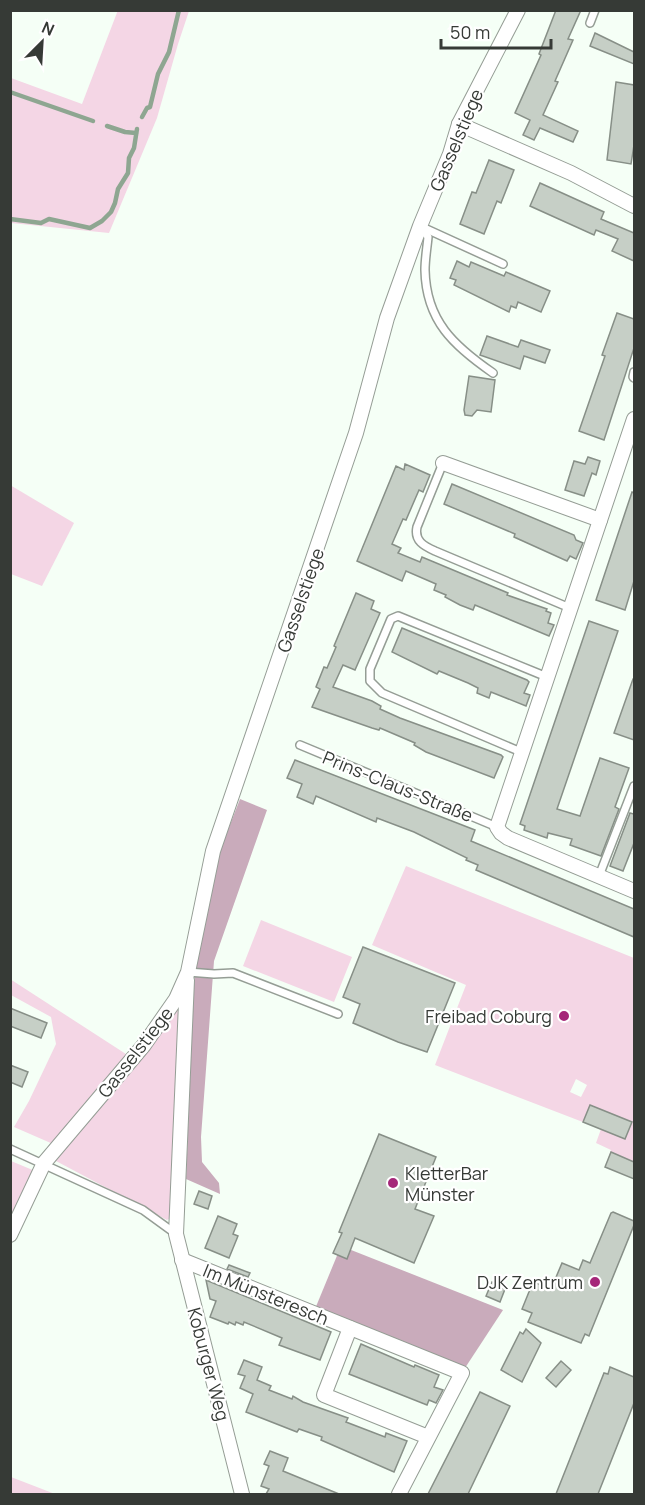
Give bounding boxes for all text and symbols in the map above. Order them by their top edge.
north arrow [12,12,72,72]
scale bar [441,12,550,50]
text: N [38,16,58,41]
text: 50 m [450,20,490,44]
street label: Gasselstiege [424,85,488,195]
street label: Gasselstiege [271,545,329,655]
street label: Prins-Claus-Straße [319,745,477,827]
street label: Gasselstiege [92,1002,178,1102]
place label: Freibad Coburg [425,1004,552,1028]
marker: Freibad Coburg [557,1009,571,1023]
place label: KletterBar Münster [405,1161,489,1206]
marker: KletterBar Münster [386,1176,400,1190]
street label: Im Münsteresch [200,1258,332,1330]
place label: DJK Zentrum [477,1270,583,1294]
marker: DJK Zentrum [588,1275,602,1289]
street label: Koburger Weg [182,1305,236,1423]

